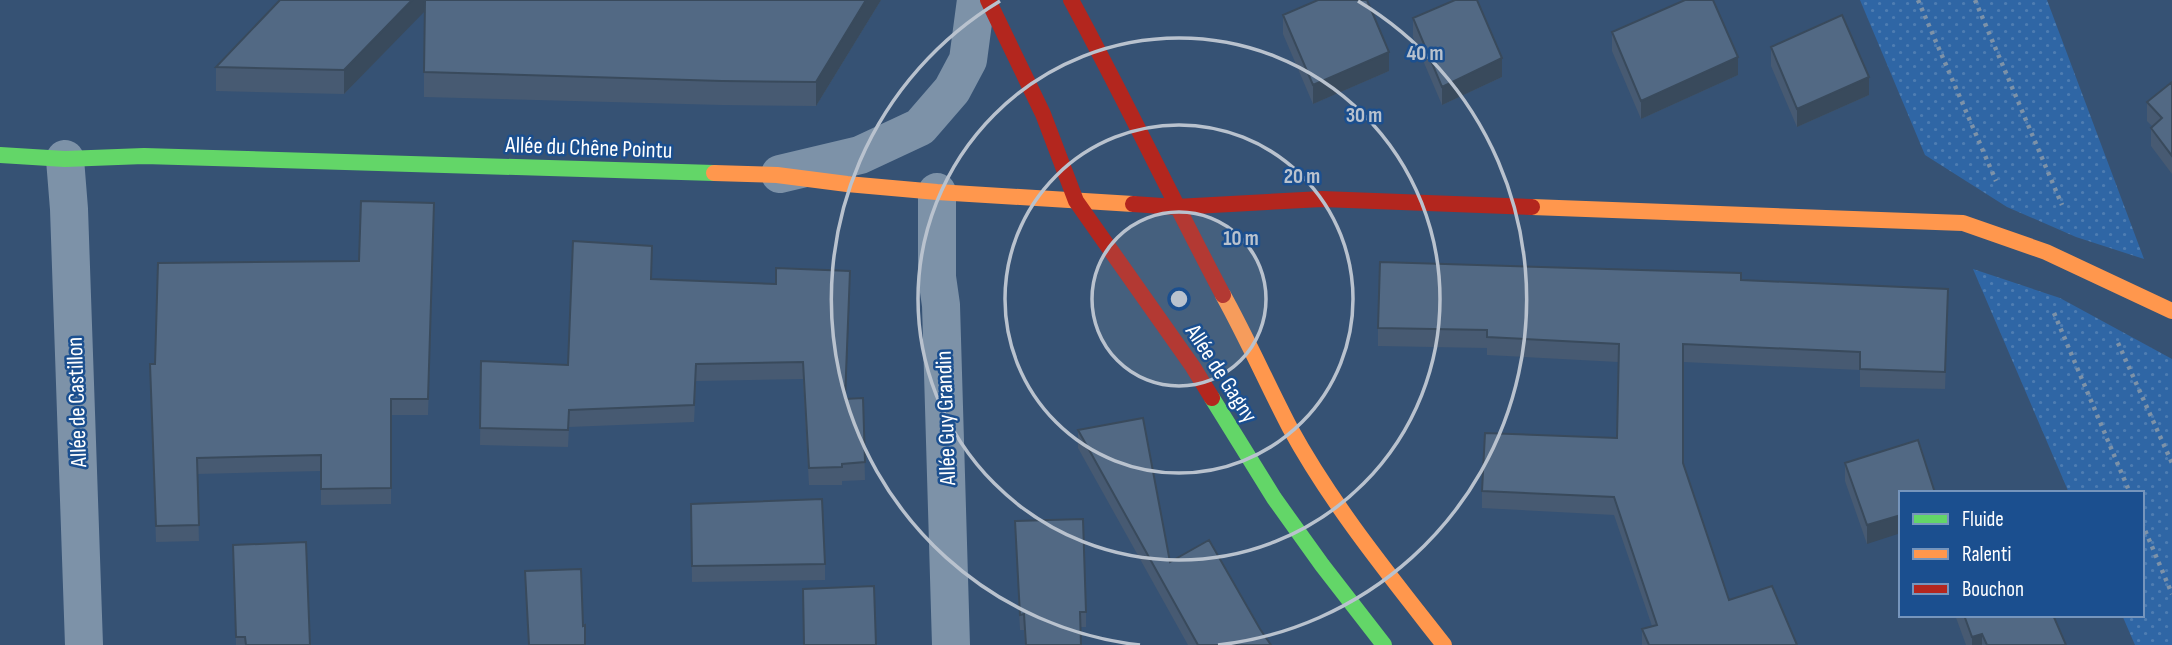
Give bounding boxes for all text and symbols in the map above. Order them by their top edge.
text: 40 m [1407,41,1443,66]
text: 30 m [1346,103,1382,128]
street label: Allée du Chêne Pointu [504,131,673,165]
text: 20 m [1284,164,1320,189]
text: 10 m [1223,226,1259,251]
centre of rings [1167,287,1191,311]
street label: Allée de Gagny [1179,318,1263,428]
street label: Allée de Castillon [61,336,93,469]
street label: Allée Guy Grandin [930,350,962,487]
legend [1899,491,2144,617]
text: Fluide [1962,507,2004,532]
text: Ralenti [1962,542,2011,567]
text: Bouchon [1962,577,2024,602]

